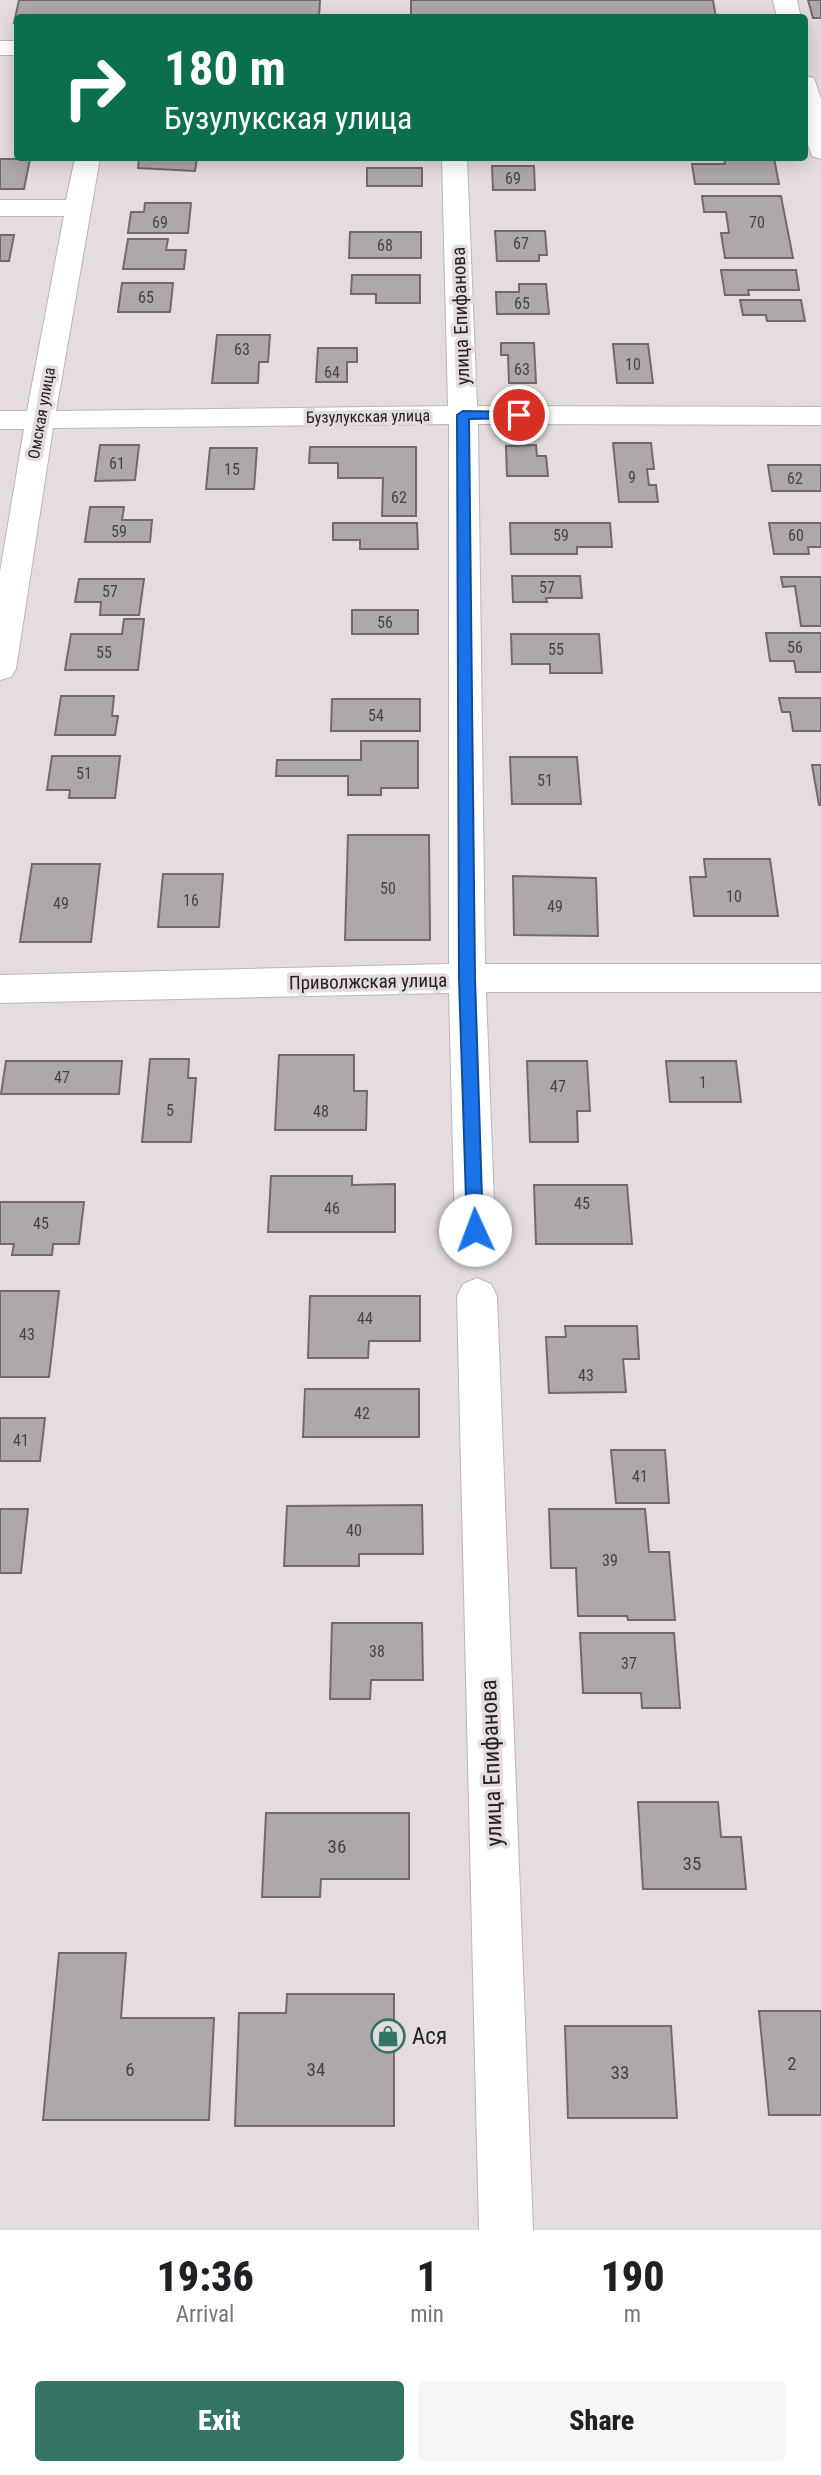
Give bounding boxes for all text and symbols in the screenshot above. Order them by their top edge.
text: 180 m [164,40,286,97]
icon: right [49,42,140,133]
text: Бузулукская улица [164,99,412,137]
house number: 69 [505,169,521,188]
house number: 69 [152,213,168,232]
house number: 70 [749,213,765,232]
house number: 67 [513,234,529,253]
house number: 68 [377,236,393,255]
street label: улица Епифанова [447,247,474,385]
house number: 65 [138,288,154,307]
house number: 65 [514,294,530,313]
house number: 63 [234,340,250,359]
house number: 10 [625,355,641,374]
house number: 63 [514,360,530,379]
house number: 64 [324,363,340,382]
street label: Омская улица [24,366,59,460]
pin [489,385,549,445]
icon: arrive [500,396,538,434]
street label: Бузулукская улица [306,406,430,427]
house number: 61 [109,454,125,473]
house number: 15 [224,460,240,479]
house number: 9 [628,468,636,487]
house number: 62 [787,469,803,488]
house number: 62 [391,488,407,507]
house number: 59 [111,522,127,541]
house number: 59 [553,526,569,545]
house number: 60 [788,526,804,545]
house number: 57 [539,578,555,597]
house number: 57 [102,582,118,601]
house number: 56 [377,613,393,632]
house number: 56 [787,638,803,657]
house number: 55 [548,640,564,659]
house number: 55 [96,643,112,662]
house number: 54 [368,706,384,725]
house number: 51 [76,764,92,783]
house number: 51 [537,771,553,790]
house number: 50 [380,879,396,898]
house number: 10 [726,887,742,906]
house number: 16 [183,891,199,910]
house number: 49 [53,894,69,913]
house number: 49 [547,897,563,916]
street label: Приволжская улица [289,969,447,994]
house number: 47 [54,1068,70,1087]
house number: 1 [699,1073,707,1092]
house number: 47 [550,1077,566,1096]
house number: 5 [166,1101,174,1120]
house number: 48 [313,1102,329,1121]
position arrow [438,1193,512,1267]
house number: 45 [574,1194,590,1213]
house number: 46 [324,1199,340,1218]
house number: 45 [33,1214,49,1233]
house number: 44 [357,1309,373,1328]
house number: 43 [19,1325,35,1344]
house number: 43 [578,1366,594,1385]
house number: 42 [354,1404,370,1423]
house number: 41 [13,1431,29,1450]
house number: 41 [632,1467,648,1486]
house number: 40 [346,1521,362,1540]
house number: 39 [602,1551,618,1570]
house number: 38 [369,1642,385,1661]
house number: 37 [621,1654,637,1673]
street label: улица Епифанова [475,1679,508,1847]
house number: 36 [328,1835,346,1858]
house number: 35 [683,1852,701,1875]
shop icon: Ася [369,2017,407,2055]
place label: Ася [412,2023,447,2050]
house number: 2 [787,2052,797,2075]
house number: 6 [125,2058,135,2081]
house number: 34 [307,2058,325,2081]
house number: 33 [611,2061,629,2084]
text: 19:36 [156,2252,254,2301]
text: 1 [416,2252,438,2301]
text: 190 [600,2252,665,2301]
text: Arrival [176,2301,234,2328]
text: min [410,2301,444,2328]
text: m [624,2301,641,2328]
button: Exit [35,2381,404,2461]
button: Share [418,2381,786,2461]

